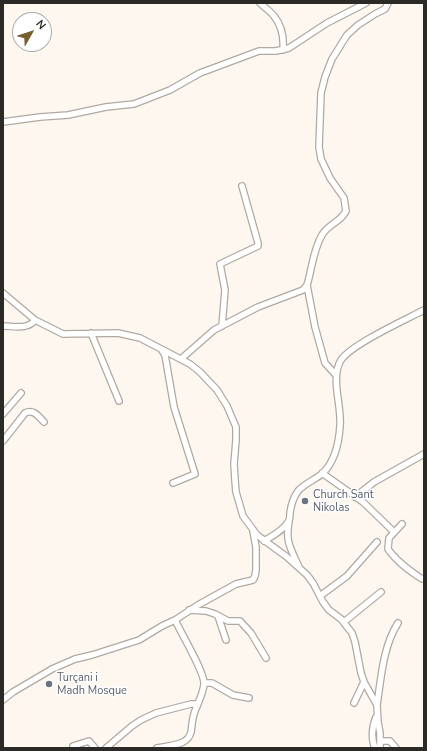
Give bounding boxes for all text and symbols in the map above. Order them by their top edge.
north arrow [12,12,52,52]
text: N [33,17,49,33]
place label: Church Sant Nikolas [313,488,374,514]
marker: Church Sant Nikolas [300,496,310,506]
place label: Turçani i Madh Mosque [57,671,127,697]
marker: Turçani i Madh Mosque [44,679,54,689]

